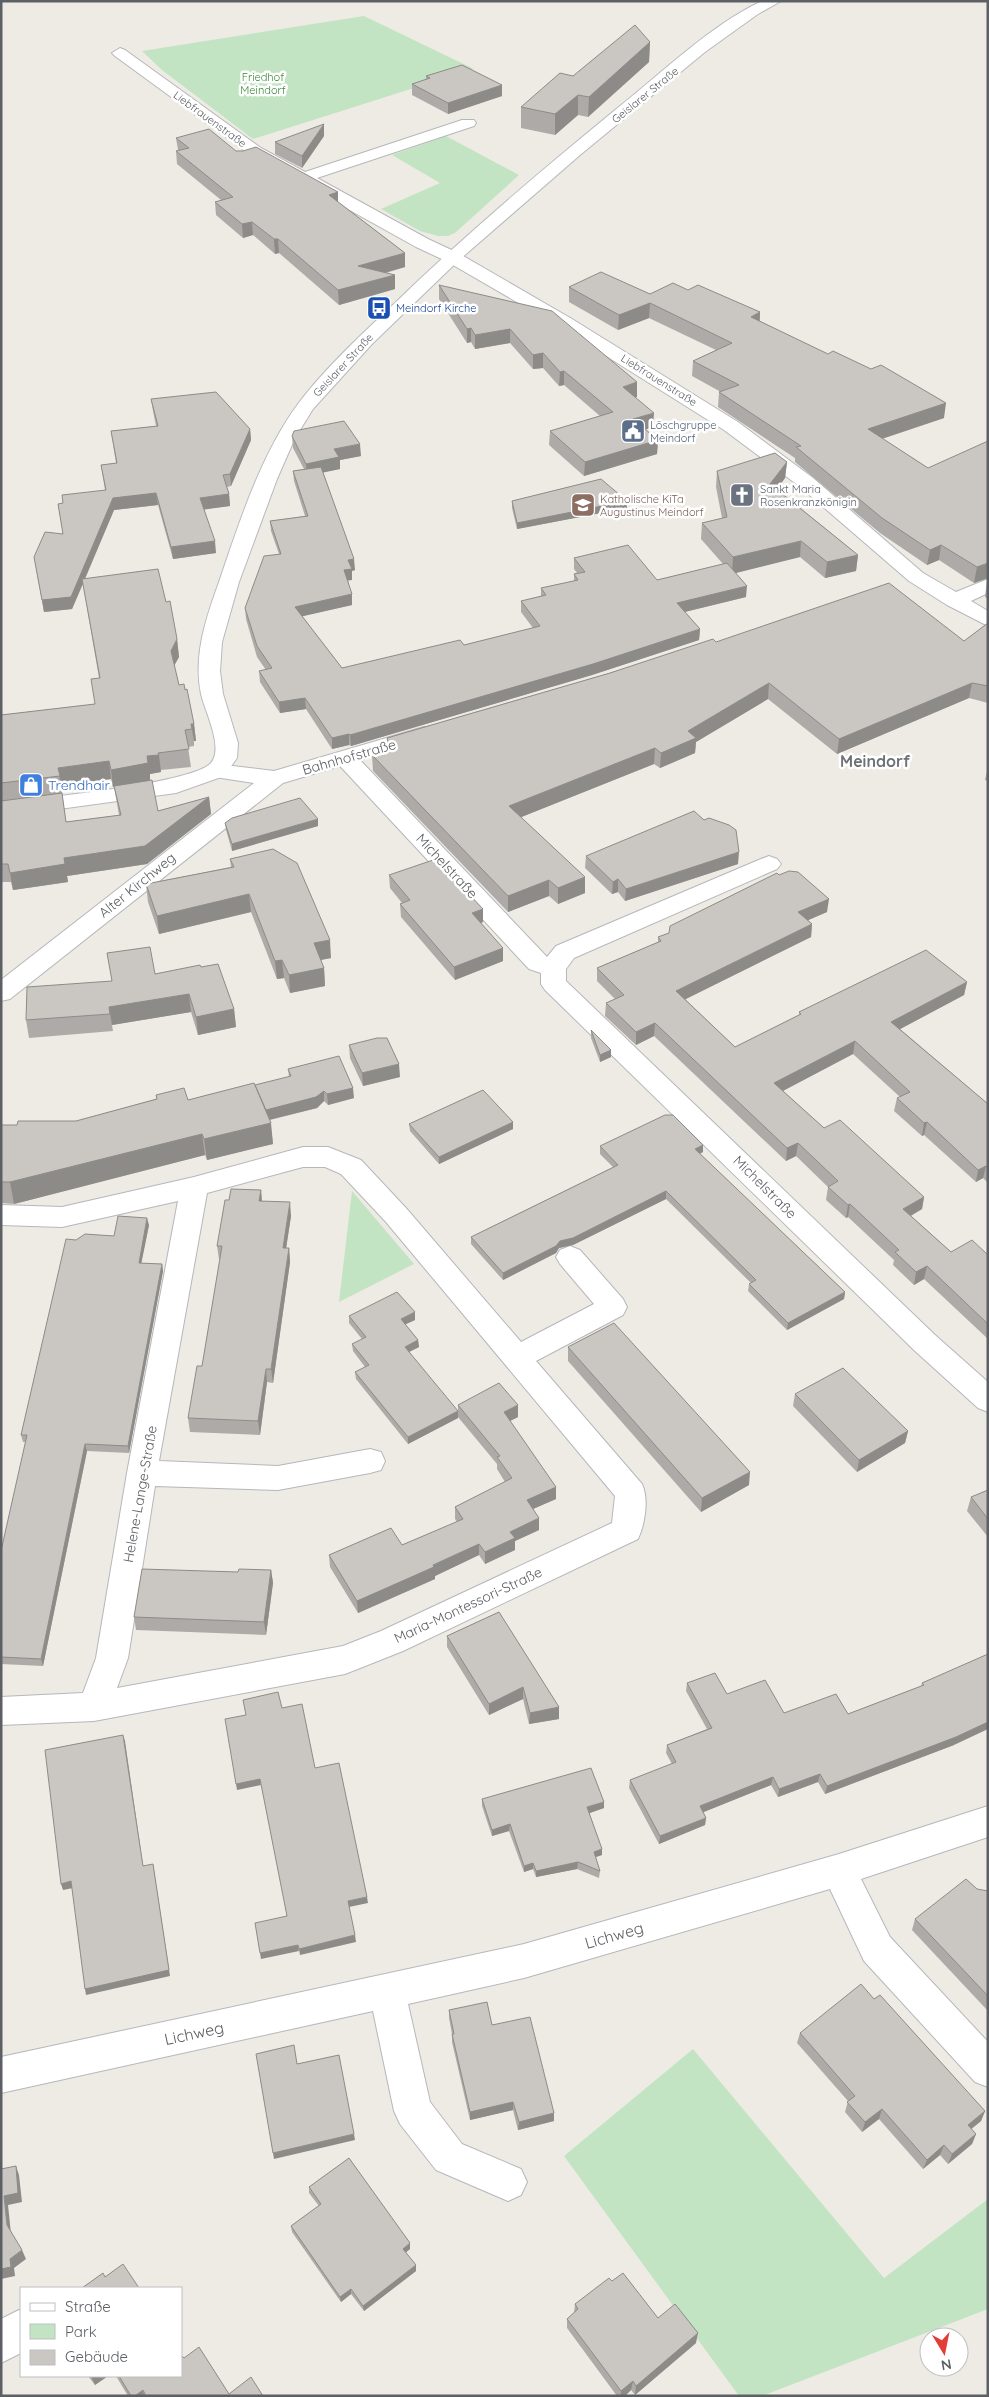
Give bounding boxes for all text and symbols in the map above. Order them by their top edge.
street label: Geislarer Straße [609,64,681,126]
park label: Friedhof Meindorf [240,70,286,97]
street label: Liebfrauenstraße [171,88,249,150]
bus stop icon: Meindorf Kirche [366,295,392,321]
place label: Meindorf Kirche [396,301,476,315]
street label: Geislarer Straße [310,330,376,400]
street label: Liebfrauenstraße [618,351,700,409]
public building icon: Löschgruppe Meindorf [620,418,646,444]
place label: Löschgruppe Meindorf [650,418,717,445]
church icon: Sankt Maria Rosenkranzkönigin [729,482,755,508]
place label: Sankt Maria Rosenkranzkönigin [760,482,857,509]
school or university icon: Katholische KiTa Augustinus Meindorf [570,492,596,518]
place label: Katholische KiTa Augustinus Meindorf [600,492,704,519]
street label: Bahnhofstraße [300,735,398,779]
district label: Meindorf [840,751,910,771]
shop icon: Trendhair [18,772,44,798]
place label: Trendhair [48,776,111,794]
street label: Michelstraße [412,830,482,902]
street label: Alter Kirchweg [95,848,179,922]
street label: Michelstraße [730,1152,801,1223]
street label: Helene-Lange-Straße [119,1424,161,1564]
street label: Maria-Montessori-Straße [391,1563,545,1647]
street label: Lichweg [582,1917,646,1953]
street label: Lichweg [162,2017,226,2049]
legend [20,2287,182,2377]
text: Straße [65,2297,111,2316]
text: Park [65,2322,97,2341]
north arrow [919,2327,969,2377]
text: Gebäude [65,2347,128,2366]
text: N [940,2355,953,2375]

